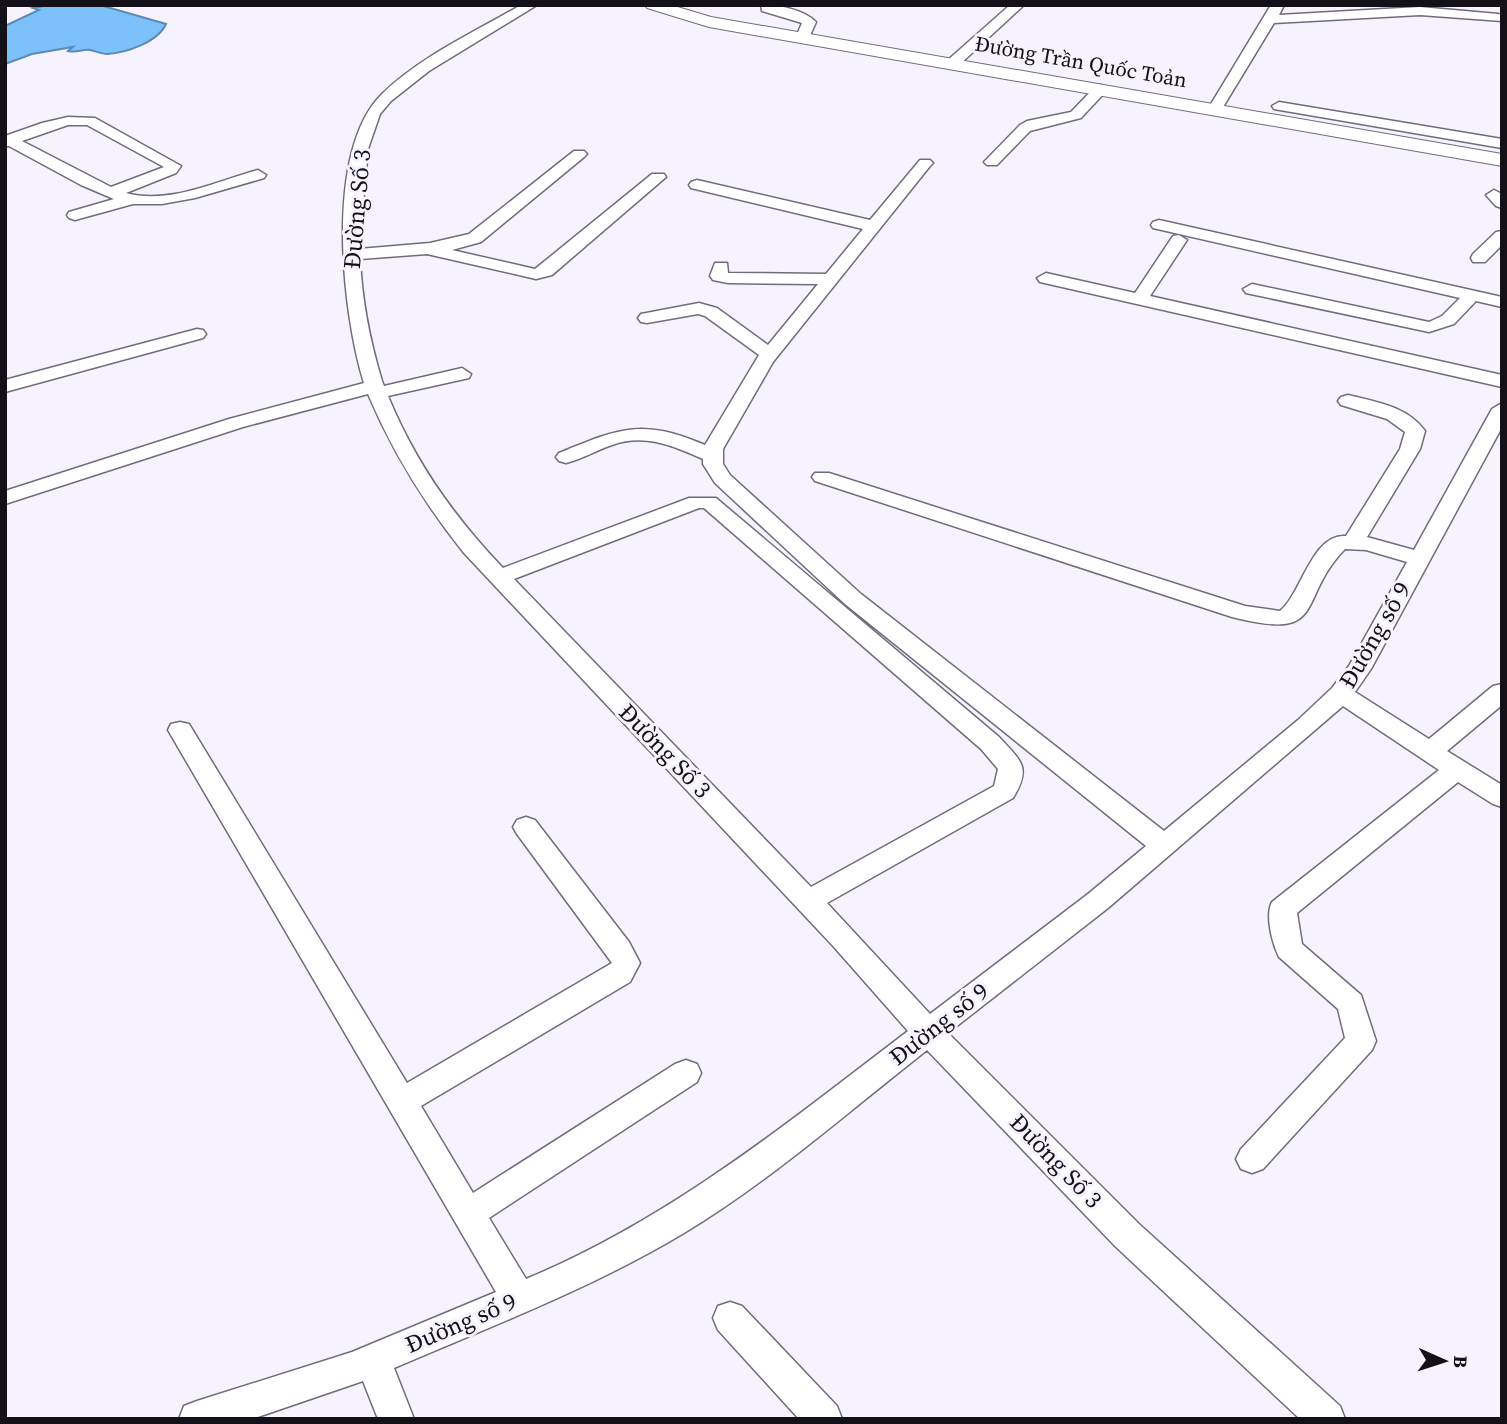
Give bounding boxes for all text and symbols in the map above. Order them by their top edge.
street label: Đường Trần Quốc Toản [973,29,1190,94]
street label: Đường Số 3 [335,148,378,270]
street label: Đường số 9 [1331,575,1418,694]
street label: Đường Số 3 [612,696,719,805]
street label: Đường số 9 [882,974,995,1073]
street label: Đường Số 3 [1003,1106,1110,1215]
street label: Đường số 9 [400,1284,522,1361]
north arrow [1409,1326,1479,1396]
text: B [1448,1355,1474,1369]

